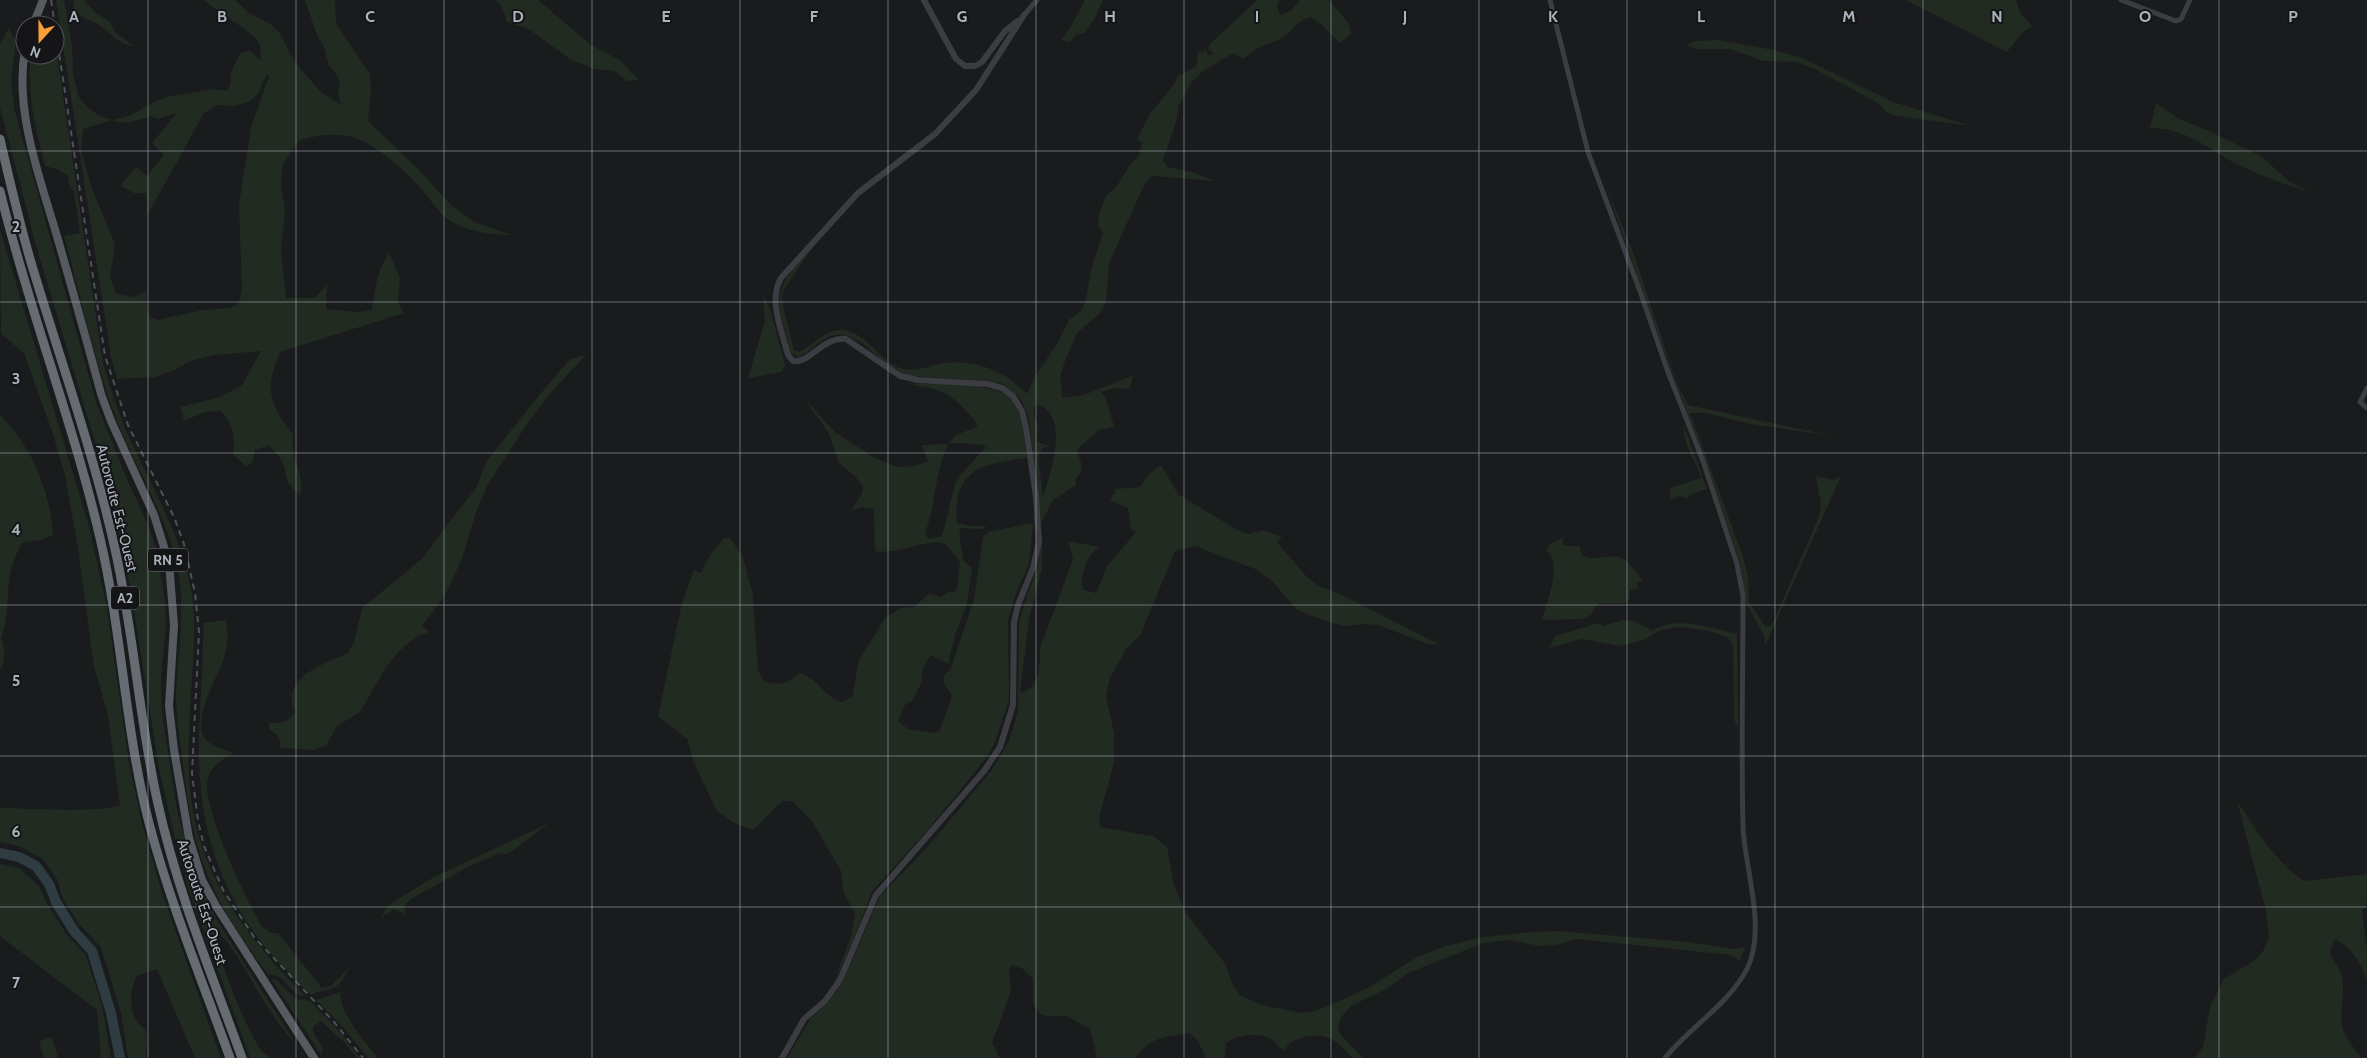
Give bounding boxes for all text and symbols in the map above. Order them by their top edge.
text: A [69,7,79,26]
text: B [217,7,227,26]
text: C [365,7,375,26]
text: D [512,7,524,26]
text: E [661,7,671,26]
text: F [810,7,819,26]
text: G [957,7,967,26]
text: H [1104,7,1116,26]
text: I [1255,7,1259,26]
text: J [1402,7,1407,26]
text: K [1548,7,1558,26]
text: L [1697,7,1705,26]
text: M [1842,7,1856,26]
text: N [1991,7,2003,26]
text: O [2139,7,2151,26]
text: P [2288,7,2298,26]
north arrow [15,15,65,65]
text: N [27,42,43,62]
text: 2 [12,217,20,236]
text: 3 [12,369,20,388]
street label: Autoroute Est-Ouest [92,442,142,574]
text: 4 [11,520,21,539]
road number: RN 5 [148,548,188,572]
road number: A2 [111,586,139,610]
text: 5 [12,671,20,690]
text: 6 [12,822,21,841]
street label: Autoroute Est-Ouest [173,837,231,967]
text: 7 [12,973,21,992]

